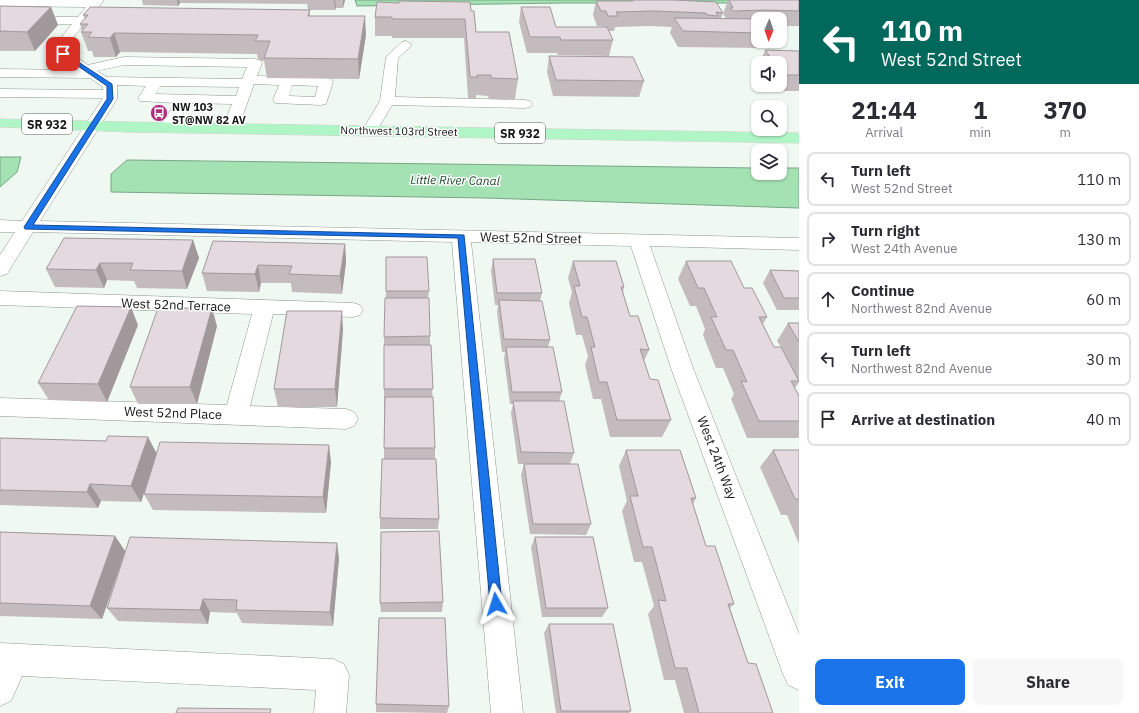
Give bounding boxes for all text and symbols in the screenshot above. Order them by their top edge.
north arrow [751,12,787,48]
map controls [751,12,787,180]
text: 110 m [881,12,963,49]
icon: left [815,16,867,68]
pin [46,37,80,71]
icon: arrive [52,43,74,65]
text: West 52nd Street [881,48,1022,71]
button: sound [751,56,787,92]
text: 21:44 [851,94,917,126]
text: 1 [973,94,987,126]
text: 370 [1043,94,1087,126]
place label: NW 103 ST@NW 82 AV [172,100,246,127]
button: search [751,100,787,136]
bus stop icon: NW 103 ST@NW 82 AV [149,103,169,123]
road number: SR 932 [22,114,72,134]
street label: Northwest 103rd Street [340,123,458,139]
road number: SR 932 [495,123,545,143]
text: Arrival [865,124,903,141]
text: min [969,124,991,141]
text: m [1059,124,1071,141]
button: layers [751,144,787,180]
text: Turn left [851,161,911,180]
icon: left [817,168,839,190]
text: 110 m [1077,170,1121,189]
water label: Little River Canal [410,172,501,188]
text: West 52nd Street [851,180,953,197]
text: Turn right [851,221,920,240]
icon: right [817,228,839,250]
street label: West 52nd Street [480,229,582,247]
text: 130 m [1077,230,1121,249]
text: West 24th Avenue [851,240,957,257]
text: Continue [851,281,915,300]
icon: ahead [817,288,839,310]
text: 60 m [1086,290,1121,309]
street label: West 52nd Terrace [121,295,231,315]
text: Northwest 82nd Avenue [851,300,992,317]
text: Turn left [851,341,911,360]
icon: left [817,348,839,370]
text: 30 m [1086,350,1121,369]
text: Northwest 82nd Avenue [851,360,992,377]
street label: West 52nd Place [124,403,222,423]
icon: arrive [817,408,839,430]
text: Arrive at destination [851,410,995,429]
text: 40 m [1086,410,1121,429]
street label: West 24th Way [693,414,741,503]
position arrow [475,583,517,625]
button: Exit [815,659,965,705]
button: Share [973,659,1123,705]

